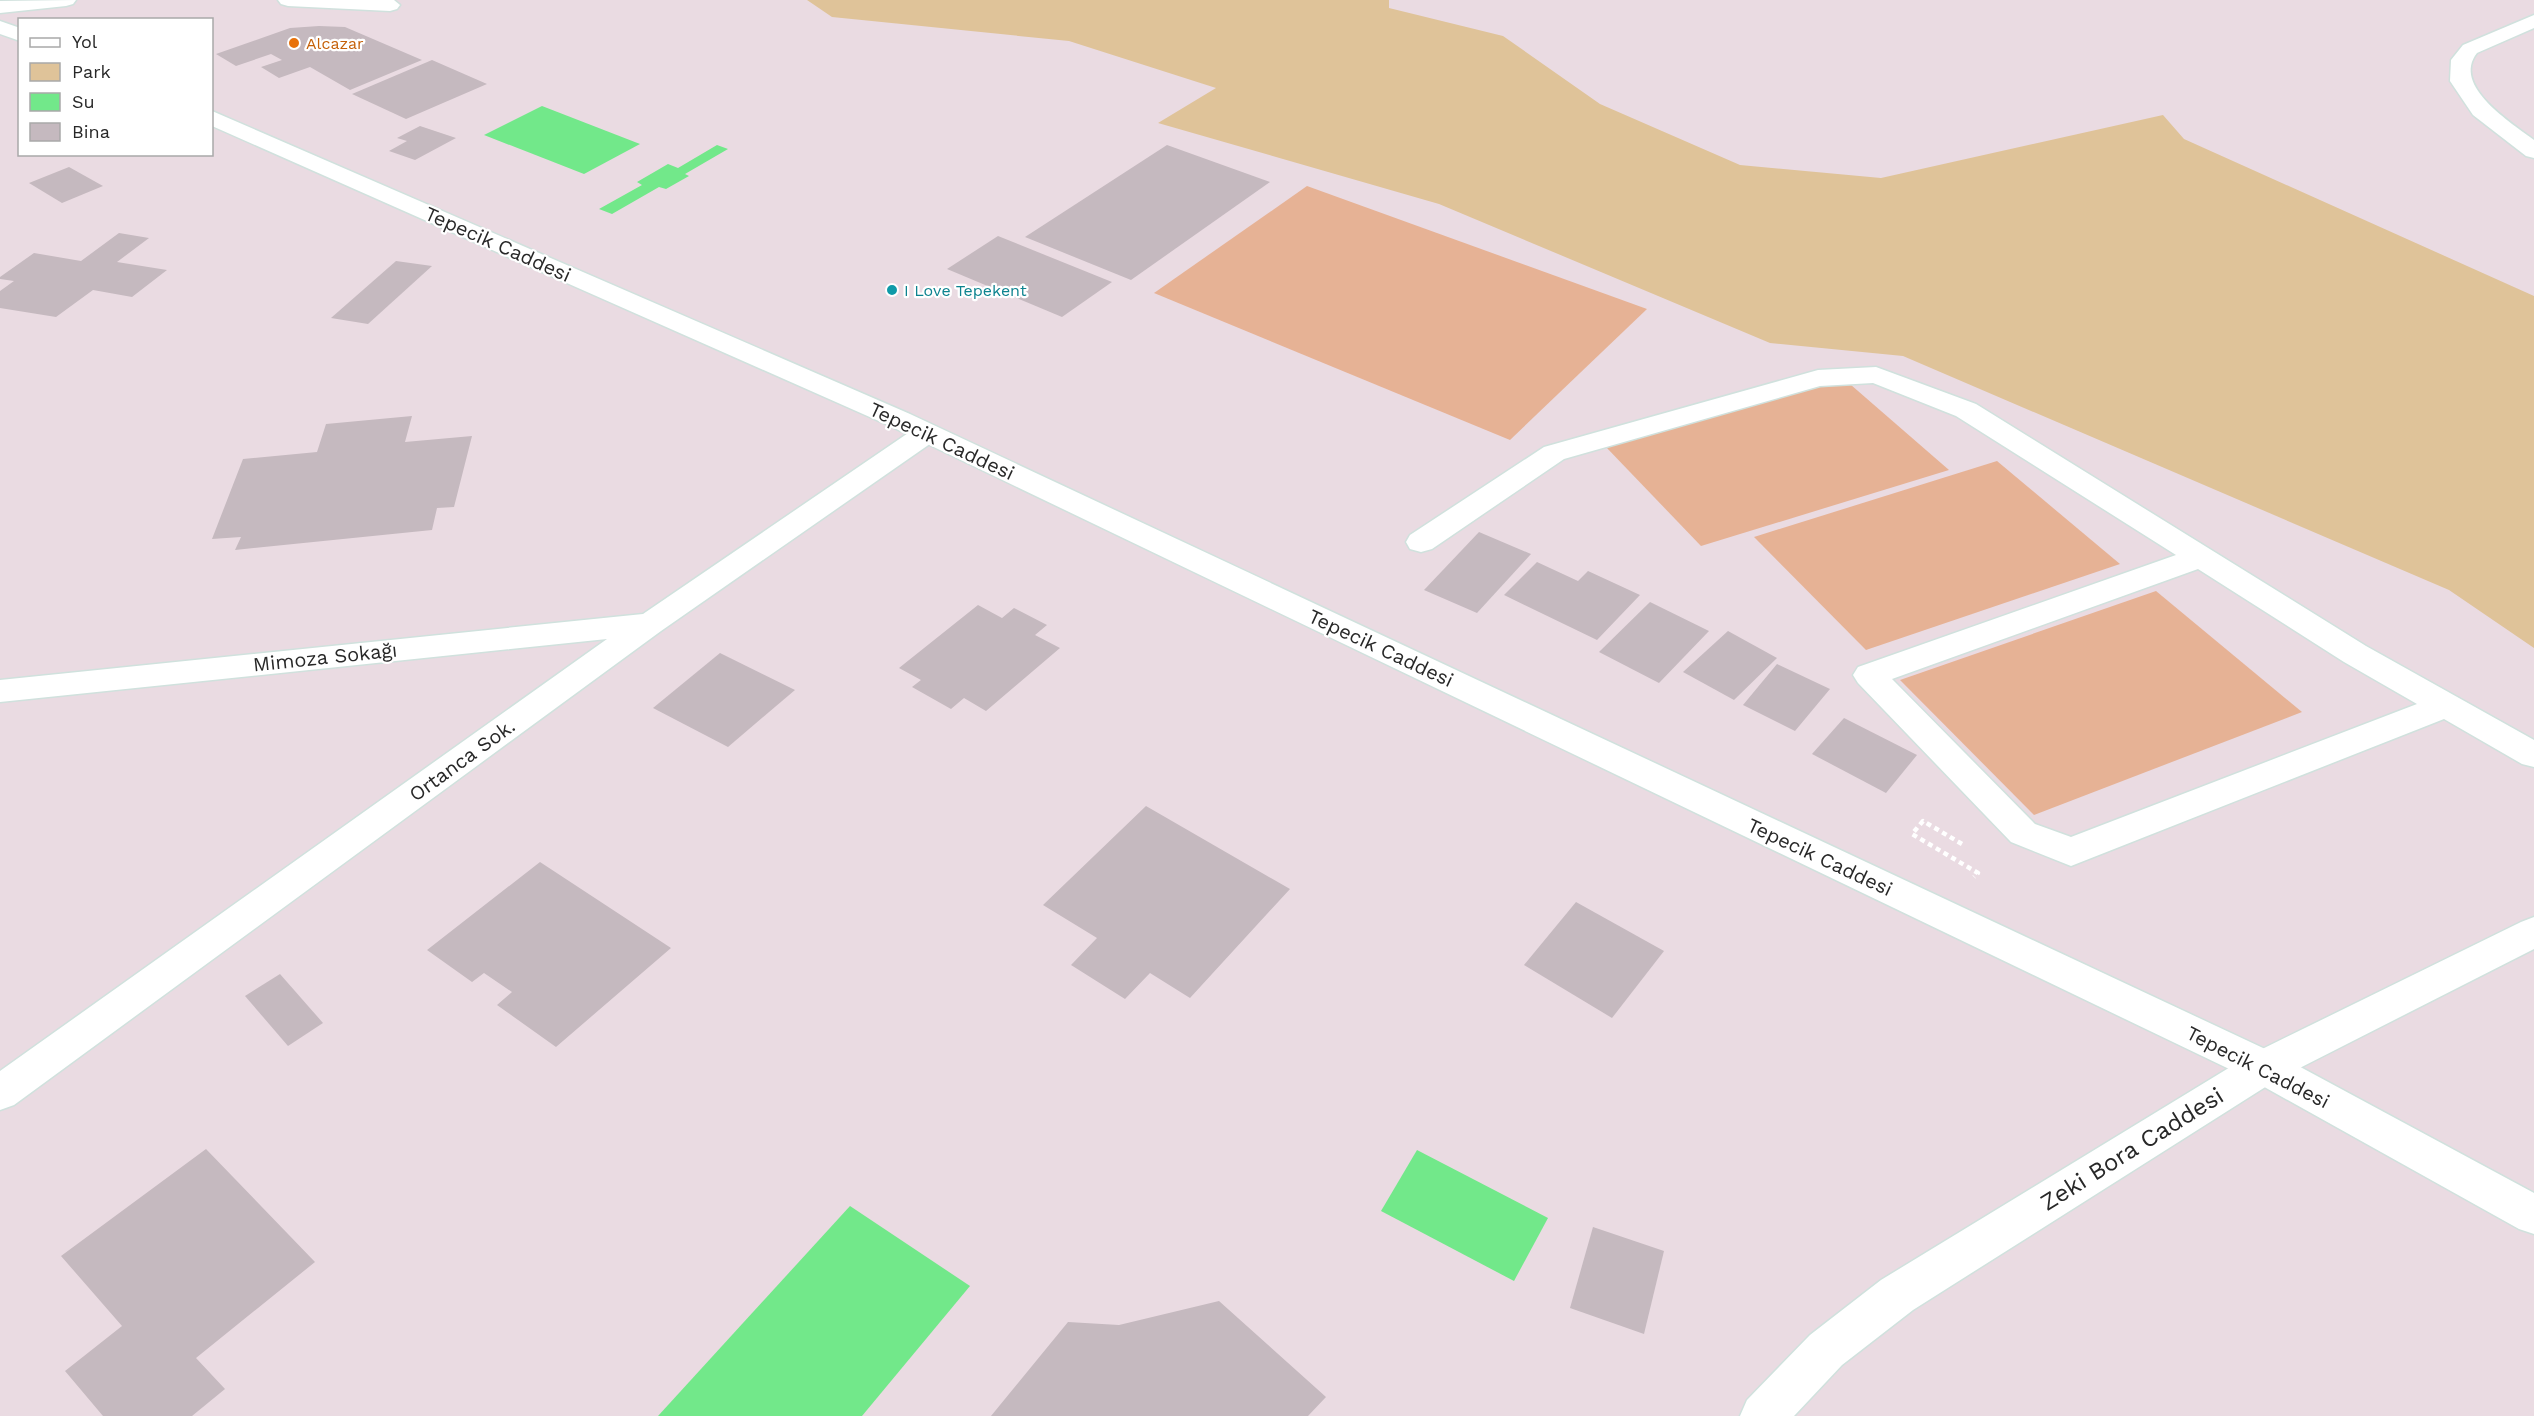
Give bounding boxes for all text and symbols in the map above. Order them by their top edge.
legend [18,18,213,156]
text: Yol [72,31,98,52]
place label: Alcazar [306,34,364,53]
marker: Alcazar [287,36,301,50]
text: Park [72,61,111,82]
text: Su [72,91,95,112]
text: Bina [72,121,110,142]
street label: Tepecik Caddesi [421,201,575,287]
place label: I Love Tepekent [904,281,1027,300]
marker: I Love Tepekent [885,283,899,297]
street label: Tepecik Caddesi [866,397,1018,485]
street label: Tepecik Caddesi [1305,604,1457,692]
street label: Mimoza Sokağı [252,637,398,677]
street label: Ortanca Sok. [404,714,520,806]
street label: Tepecik Caddesi [1744,813,1896,901]
street label: Tepecik Caddesi [2182,1021,2334,1113]
street label: Zeki Bora Caddesi [2035,1081,2229,1217]

